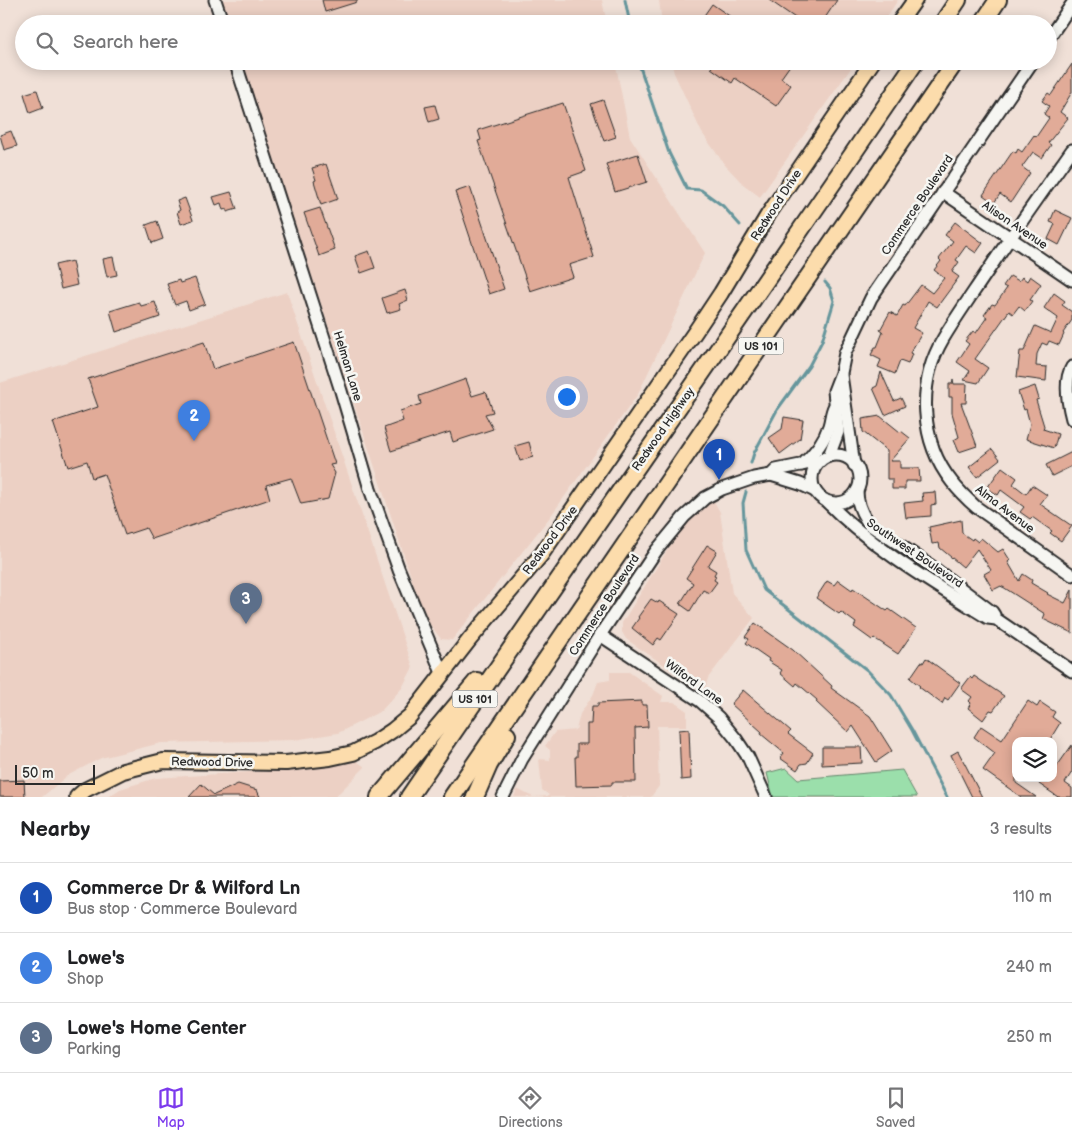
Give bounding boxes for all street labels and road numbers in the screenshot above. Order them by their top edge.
street label: Commerce Boulevard [878,152,957,258]
street label: Redwood Drive [748,167,805,244]
street label: Alison Avenue [979,198,1050,253]
street label: Helman Lane [330,329,365,403]
road number: US 101 [738,338,784,354]
street label: Redwood Highway [629,384,698,474]
street label: Alma Avenue [972,482,1037,537]
street label: Redwood Drive [520,503,581,578]
street label: Southwest Boulevard [863,515,966,591]
street label: Commerce Boulevard [566,552,643,659]
street label: Wilford Lane [662,657,725,708]
road number: US 101 [452,691,498,708]
street label: Redwood Drive [171,754,253,771]

